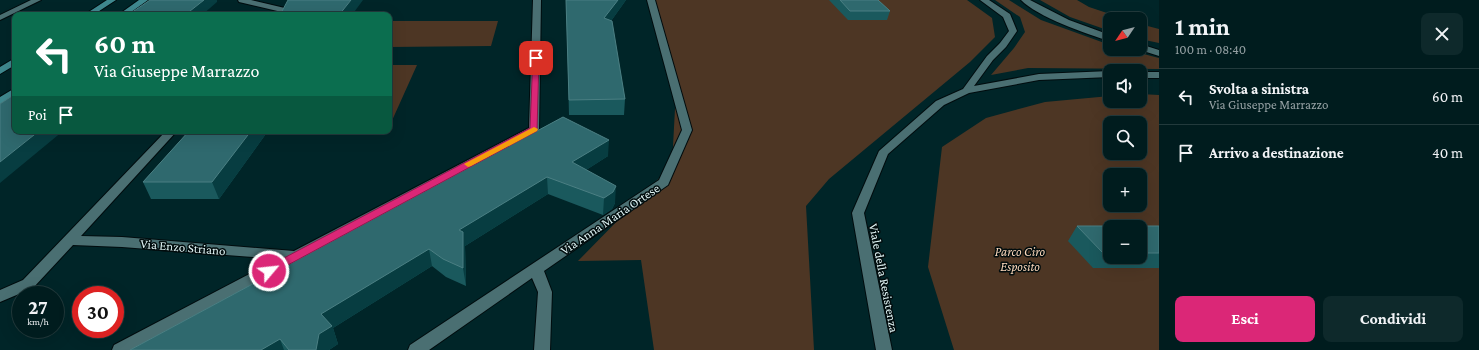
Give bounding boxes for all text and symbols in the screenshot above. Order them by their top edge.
north arrow [1103,12,1147,56]
map controls [1103,12,1147,264]
text: 1 min [1175,13,1230,40]
button: close [1421,13,1463,55]
icon: left [28,28,80,80]
text: 60 m [94,28,155,59]
pin [519,41,553,75]
text: 100 m · 08:40 [1175,42,1246,57]
icon: arrive [525,47,547,69]
text: Via Giuseppe Marrazzo [94,61,259,81]
button: sound [1103,64,1147,108]
text: Svolta a sinistra [1209,81,1309,97]
icon: left [1175,86,1197,108]
text: 60 m [1432,89,1463,105]
text: Via Giuseppe Marrazzo [1209,97,1328,112]
icon: arrive [55,104,77,126]
text: Poi [28,107,47,123]
button: search [1103,116,1147,160]
icon: arrive [1175,142,1197,164]
text: Arrivo a destinazione [1209,145,1344,161]
text: 40 m [1432,145,1463,161]
button: + [1103,168,1147,212]
street label: Via Anna Maria Ortese [558,180,663,258]
button: − [1103,220,1147,264]
street label: Viale della Resistenza [866,222,902,334]
street label: Via Enzo Striano [140,236,226,258]
park label: Parco Ciro Esposito [995,244,1046,274]
position arrow [248,250,290,292]
speed limit sign: 30 [72,286,124,338]
text: 27 [28,296,48,318]
button: Esci [1175,296,1315,342]
button: Condividi [1323,296,1463,342]
text: km/h [27,316,49,327]

